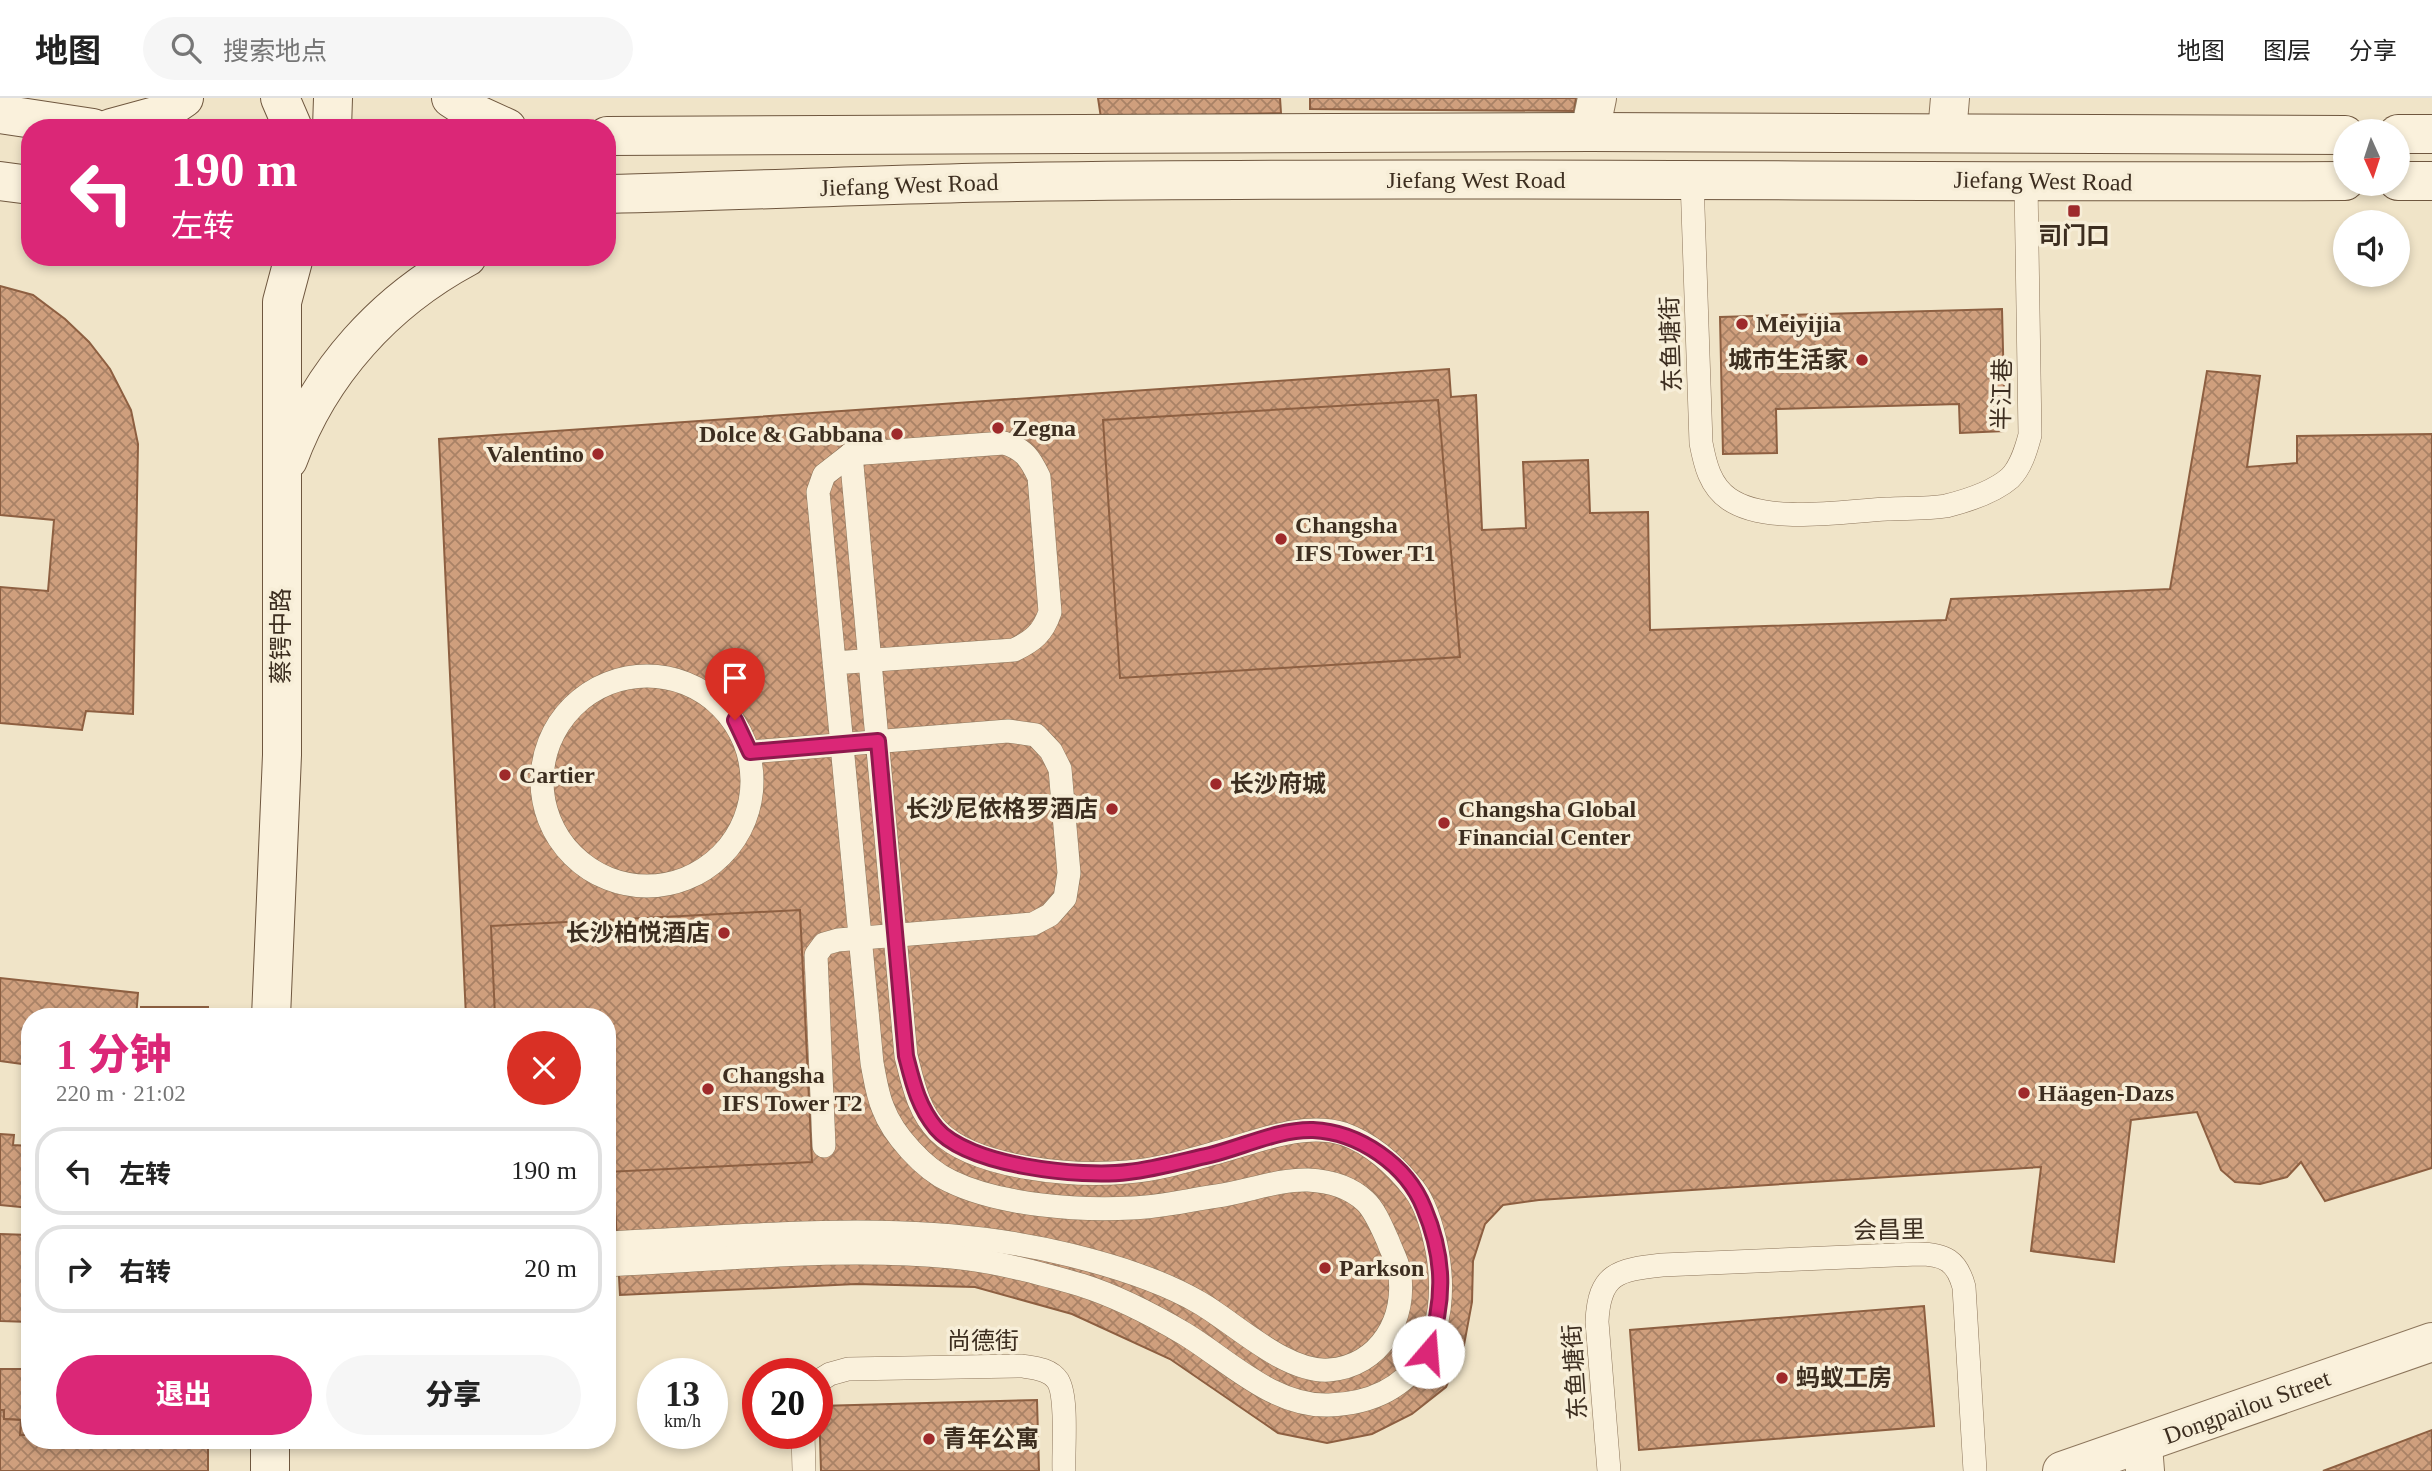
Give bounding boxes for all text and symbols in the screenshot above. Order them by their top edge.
search box [143,17,633,80]
icon: search [167,29,205,67]
text: 地图 [35,33,101,69]
text: 搜索地点 [223,37,327,66]
text: 地图 [2177,38,2225,64]
text: 图层 [2263,38,2311,64]
text: 分享 [2349,38,2397,64]
north arrow [2333,119,2410,196]
map controls [2333,119,2410,287]
text: 190 m [171,142,298,197]
icon: left [56,147,147,238]
street label: Jiefang West Road [1953,166,2133,196]
street label: Jiefang West Road [1387,167,1565,193]
street label: Jiefang West Road [819,169,999,201]
marker: 司门口 [2066,203,2082,219]
text: 左转 [171,208,235,244]
button: sound [2333,210,2410,287]
place label: 司门口 [2038,223,2110,249]
street label: 东鱼塘街 [1656,296,1686,392]
place label: Meiyijia [1756,311,1841,337]
marker: Meiyijia [1734,316,1750,332]
place label: 城市生活家 [1728,347,1848,373]
marker: 城市生活家 [1854,352,1870,368]
street label: 半江巷 [1988,358,2016,430]
place label: Zegna [1012,415,1076,441]
marker: Zegna [990,420,1006,436]
place label: Dolce & Gabbana [699,421,883,447]
marker: Dolce & Gabbana [889,426,905,442]
place label: Valentino [486,441,584,467]
marker: Valentino [590,446,606,462]
place label: Changsha IFS Tower T1 [1295,512,1436,566]
marker: Changsha IFS Tower T1 [1273,531,1289,547]
street label: 蔡锷中路 [268,588,294,684]
pin [705,648,765,720]
icon: arrive [716,659,754,697]
place label: Cartier [519,762,595,788]
marker: Cartier [497,767,513,783]
place label: 长沙府城 [1230,771,1326,797]
marker: 长沙府城 [1208,776,1224,792]
place label: 长沙尼依格罗酒店 [906,796,1098,822]
place label: Changsha Global Financial Center [1458,796,1636,850]
marker: 长沙尼依格罗酒店 [1104,801,1120,817]
marker: Changsha Global Financial Center [1436,815,1452,831]
place label: 长沙柏悦酒店 [566,920,710,946]
marker: 长沙柏悦酒店 [716,925,732,941]
button: close [507,1031,581,1105]
text: 1 分钟 [56,1032,172,1078]
place label: Changsha IFS Tower T2 [722,1062,863,1116]
place label: Häagen-Dazs [2038,1080,2174,1106]
text: 220 m · 21:02 [56,1081,186,1106]
marker: Changsha IFS Tower T2 [700,1081,716,1097]
marker: Häagen-Dazs [2016,1085,2032,1101]
icon: left [60,1152,98,1190]
text: 190 m [511,1156,577,1185]
text: 左转 [119,1160,171,1189]
street label: 会昌里 [1853,1216,1925,1244]
icon: right [60,1250,98,1288]
text: 20 m [524,1254,577,1283]
place label: Parkson [1339,1255,1424,1281]
text: 右转 [119,1258,171,1287]
marker: Parkson [1317,1260,1333,1276]
position arrow [1391,1315,1465,1389]
street label: 东鱼塘街 [1559,1323,1591,1421]
street label: 尚德街 [947,1328,1019,1354]
button: 退出 [56,1355,312,1435]
button: 分享 [326,1355,581,1435]
speed limit sign: 20 [742,1358,833,1449]
place label: 蚂蚁工房 [1796,1365,1892,1391]
street label: Dongpailou Street [2160,1365,2334,1449]
marker: 蚂蚁工房 [1774,1370,1790,1386]
text: 13 [665,1375,700,1414]
text: km/h [664,1411,701,1431]
place label: 青年公寓 [943,1426,1039,1452]
marker: 青年公寓 [921,1431,937,1447]

